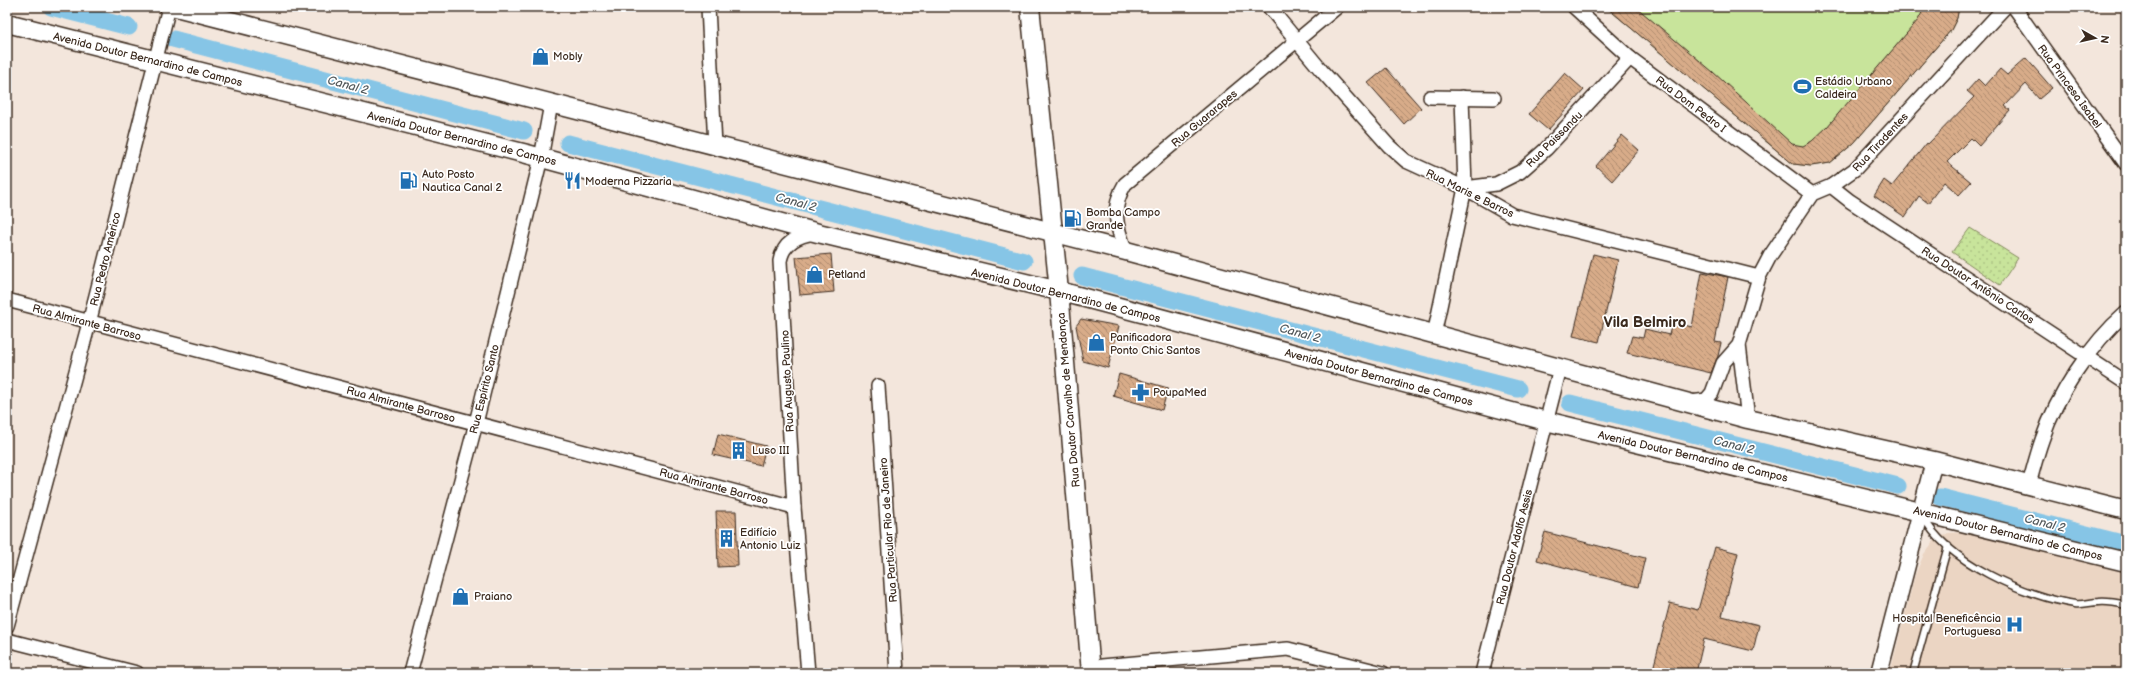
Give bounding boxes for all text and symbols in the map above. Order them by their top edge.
north arrow [2075,18,2115,58]
street label: Avenida Doutor Bernardino de Campos [52,30,244,89]
text: N [2097,34,2111,44]
street label: Rua Princesa Isabel [2035,42,2104,131]
shop icon: Mobly [530,46,550,66]
place label: Mobly [553,50,582,63]
water label: Canal 2 [326,73,370,98]
street label: Rua Dom Pedro I [1653,74,1729,136]
place label: Estádio Urbano Caldeira [1815,75,1892,101]
sports icon: Estádio Urbano Caldeira [1792,77,1812,97]
street label: Rua Guararapes [1169,87,1240,150]
street label: Avenida Doutor Bernardino de Campos [366,109,558,168]
street label: Rua Paissandu [1524,109,1585,170]
street label: Rua Tiradentes [1850,110,1911,174]
street label: Rua Maris e Barros [1424,166,1516,221]
place label: Auto Posto Nautica Canal 2 [422,168,503,194]
fuel station icon: Auto Posto Nautica Canal 2 [399,170,419,190]
restaurant icon: Moderna Pizzaria [562,171,582,191]
place label: Moderna Pizzaria [585,175,672,188]
water label: Canal 2 [774,190,818,215]
place label: Bomba Campo Grande [1086,206,1160,232]
fuel station icon: Bomba Campo Grande [1063,208,1083,228]
street label: Rua Pedro Américo [88,211,123,308]
street label: Rua Doutor Antônio Carlos [1919,244,2037,327]
shop icon: Petland [805,264,825,284]
street label: Avenida Doutor Bernardino de Campos [970,266,1162,325]
place label: Petland [828,268,866,281]
street label: Rua Almirante Barroso [31,302,143,343]
street label: Rua Doutor Carvalho de Mendonça [1054,312,1083,488]
district label: Vila Belmiro [1604,313,1687,332]
water label: Canal 2 [1278,321,1322,346]
street label: Rua Augusto Paulino [778,330,797,432]
place label: Panificadora Ponto Chic Santos [1110,331,1201,357]
shop icon: Panificadora Ponto Chic Santos [1087,333,1107,353]
street label: Rua Espírito Santo [467,343,502,435]
street label: Avenida Doutor Bernardino de Campos [1283,346,1475,409]
pharmacy icon: PoupaMed [1130,382,1150,402]
street label: Rua Almirante Barroso [345,384,457,425]
place label: PoupaMed [1153,386,1207,399]
street label: Avenida Doutor Bernardino de Campos [1597,428,1790,485]
water label: Canal 2 [1712,433,1756,458]
building icon: Luso III [729,440,749,460]
place label: Luso III [752,444,790,457]
street label: Rua Particular Rio de Janeiro [877,457,900,603]
street label: Rua Almirante Barroso [658,466,770,507]
street label: Rua Doutor Adolfo Assis [1494,488,1535,606]
street label: Avenida Doutor Bernardino de Campos [1912,504,2104,563]
water label: Canal 2 [2023,511,2067,536]
place label: Edifício Antonio Luiz [740,526,801,552]
building icon: Edifício Antonio Luiz [717,528,737,548]
shop icon: Praiano [451,586,471,606]
place label: Praiano [474,590,512,603]
place label: Hospital Beneficência Portuguesa [1892,612,2001,638]
hospital icon: Hospital Beneficência Portuguesa [2004,614,2024,634]

